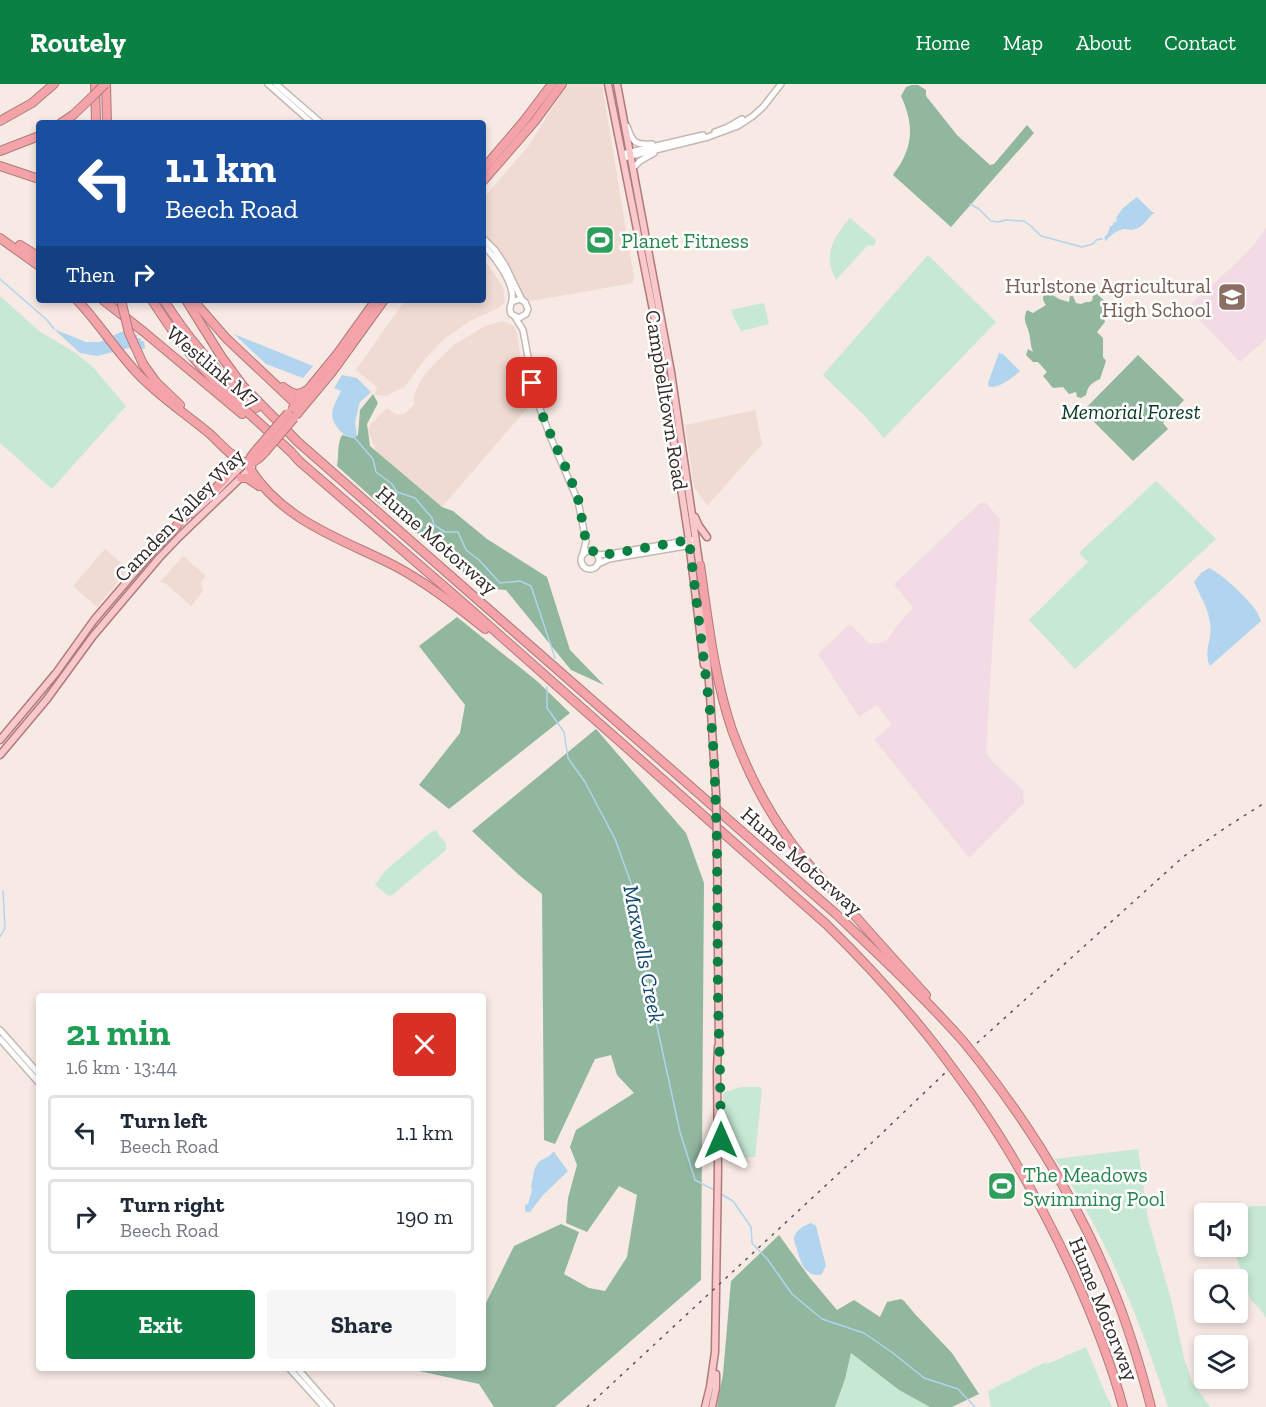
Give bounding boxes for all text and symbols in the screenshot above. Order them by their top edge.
text: Routely [30,26,126,59]
text: Home [916,30,970,55]
text: Map [1003,30,1043,55]
text: About [1076,30,1131,55]
text: Contact [1164,30,1236,55]
text: 1.1 km [165,142,276,193]
icon: left [66,144,144,222]
text: Beech Road [165,193,298,225]
sports icon: Planet Fitness [584,224,616,256]
place label: Planet Fitness [621,228,749,253]
icon: right [127,258,160,291]
text: Then [66,261,115,288]
place label: Hurlstone Agricultural High School [1005,273,1211,322]
school or university icon: Hurlstone Agricultural High School [1216,281,1248,313]
street label: Campbelltown Road [640,308,694,492]
street label: Westlink M7 [162,320,264,412]
pin [506,357,557,408]
icon: arrive [515,366,548,399]
park label: Memorial Forest [1061,399,1201,424]
street label: Camden Valley Way [109,443,249,587]
street label: Hume Motorway [371,480,503,600]
street label: Hume Motorway [736,801,868,921]
water label: Maxwells Creek [617,883,671,1026]
text: 21 min [66,1011,170,1054]
button: close [393,1013,456,1076]
text: 1.6 km · 13:44 [66,1055,177,1079]
text: Turn left [120,1107,207,1134]
position arrow [689,1108,753,1172]
icon: left [69,1116,102,1149]
text: 1.1 km [396,1119,453,1146]
text: Beech Road [120,1134,219,1158]
place label: The Meadows Swimming Pool [1023,1162,1166,1211]
sports icon: The Meadows Swimming Pool [986,1170,1018,1202]
text: Turn right [120,1191,224,1218]
icon: right [69,1200,102,1233]
text: 190 m [396,1203,453,1230]
map controls [1194,1203,1248,1389]
button: sound [1194,1203,1248,1257]
text: Beech Road [120,1218,219,1242]
street label: Hume Motorway [1064,1234,1144,1385]
button: search [1194,1269,1248,1323]
button: Exit [66,1290,255,1359]
button: Share [267,1290,456,1359]
button: layers [1194,1335,1248,1389]

